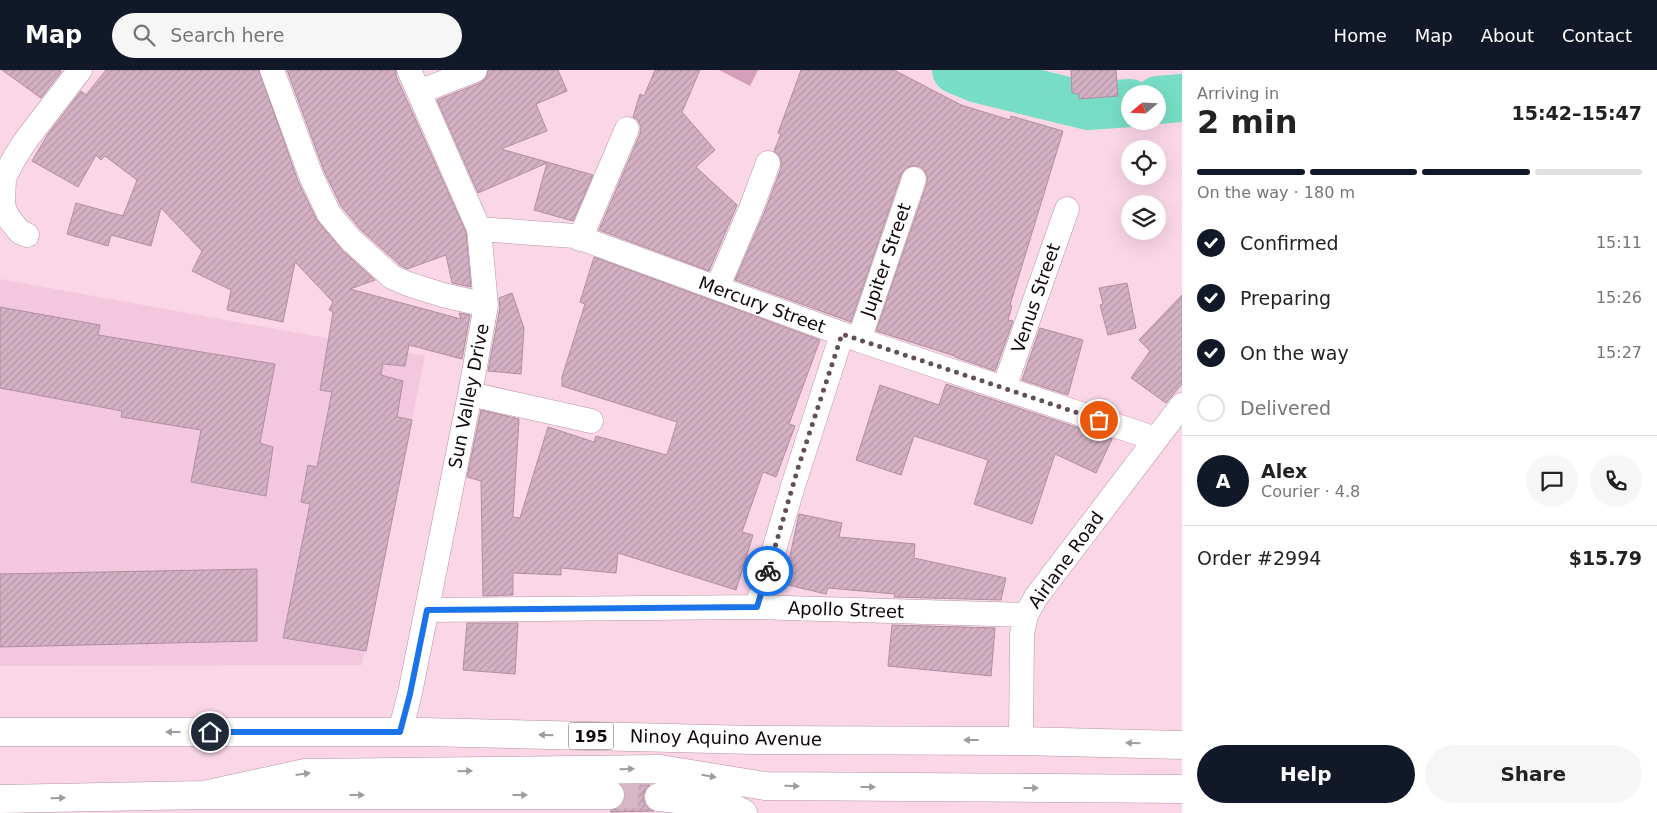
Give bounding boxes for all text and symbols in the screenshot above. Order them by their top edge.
search box [112,13,462,58]
text: Map [25,21,82,49]
icon: search [130,21,158,49]
text: Search here [170,24,284,46]
text: Home [1334,25,1387,46]
text: Map [1415,25,1453,46]
text: About [1481,25,1534,46]
text: Contact [1562,25,1632,46]
text: Arriving in [1197,84,1279,103]
north arrow [1121,85,1166,130]
map controls [1121,85,1166,240]
text: 15:42–15:47 [1512,102,1642,124]
text: 2 min [1197,103,1298,141]
button: locate [1121,140,1166,185]
text: On the way · 180 m [1197,183,1355,202]
button: layers [1121,195,1166,240]
street label: Jupiter Street [856,200,915,321]
icon: check [1197,229,1225,257]
text: Confirmed [1240,232,1339,254]
text: 15:11 [1596,233,1642,252]
street label: Venus Street [1007,240,1064,355]
street label: Mercury Street [696,272,828,337]
icon: check [1197,284,1225,312]
text: Preparing [1240,287,1331,309]
text: 15:26 [1596,288,1642,307]
street label: Sun Valley Drive [444,322,493,470]
icon: check [1197,339,1225,367]
text: On the way [1240,342,1349,364]
text: 15:27 [1596,343,1642,362]
text: Delivered [1240,397,1331,419]
pin [1078,399,1120,441]
icon: bag [1085,406,1113,434]
button: chat [1526,455,1578,507]
button: phone [1590,455,1642,507]
text: Alex [1261,460,1307,482]
text: A [1216,470,1230,492]
text: Courier · 4.8 [1261,482,1360,501]
street label: Airlane Road [1024,507,1108,612]
courier [743,546,793,596]
text: Order #2994 [1197,547,1321,569]
text: $15.79 [1569,547,1642,569]
icon: bike [754,557,782,585]
street label: Apollo Street [788,597,904,622]
pin [189,711,231,753]
icon: home [196,718,224,746]
road number: 195 [568,722,614,749]
street label: Ninoy Aquino Avenue [630,725,822,750]
one-way arrow [165,728,181,736]
one-way arrow [538,731,554,739]
one-way arrow [963,736,979,744]
one-way arrow [1125,739,1141,747]
button: Help [1197,745,1415,803]
button: Share [1425,745,1642,803]
one-way arrow [620,765,636,773]
one-way arrow [457,767,473,775]
one-way arrow [295,769,311,777]
one-way arrow [701,773,717,781]
one-way arrow [784,782,800,790]
one-way arrow [860,783,876,791]
one-way arrow [1023,784,1039,792]
one-way arrow [350,791,366,799]
one-way arrow [512,791,528,799]
one-way arrow [50,794,66,802]

